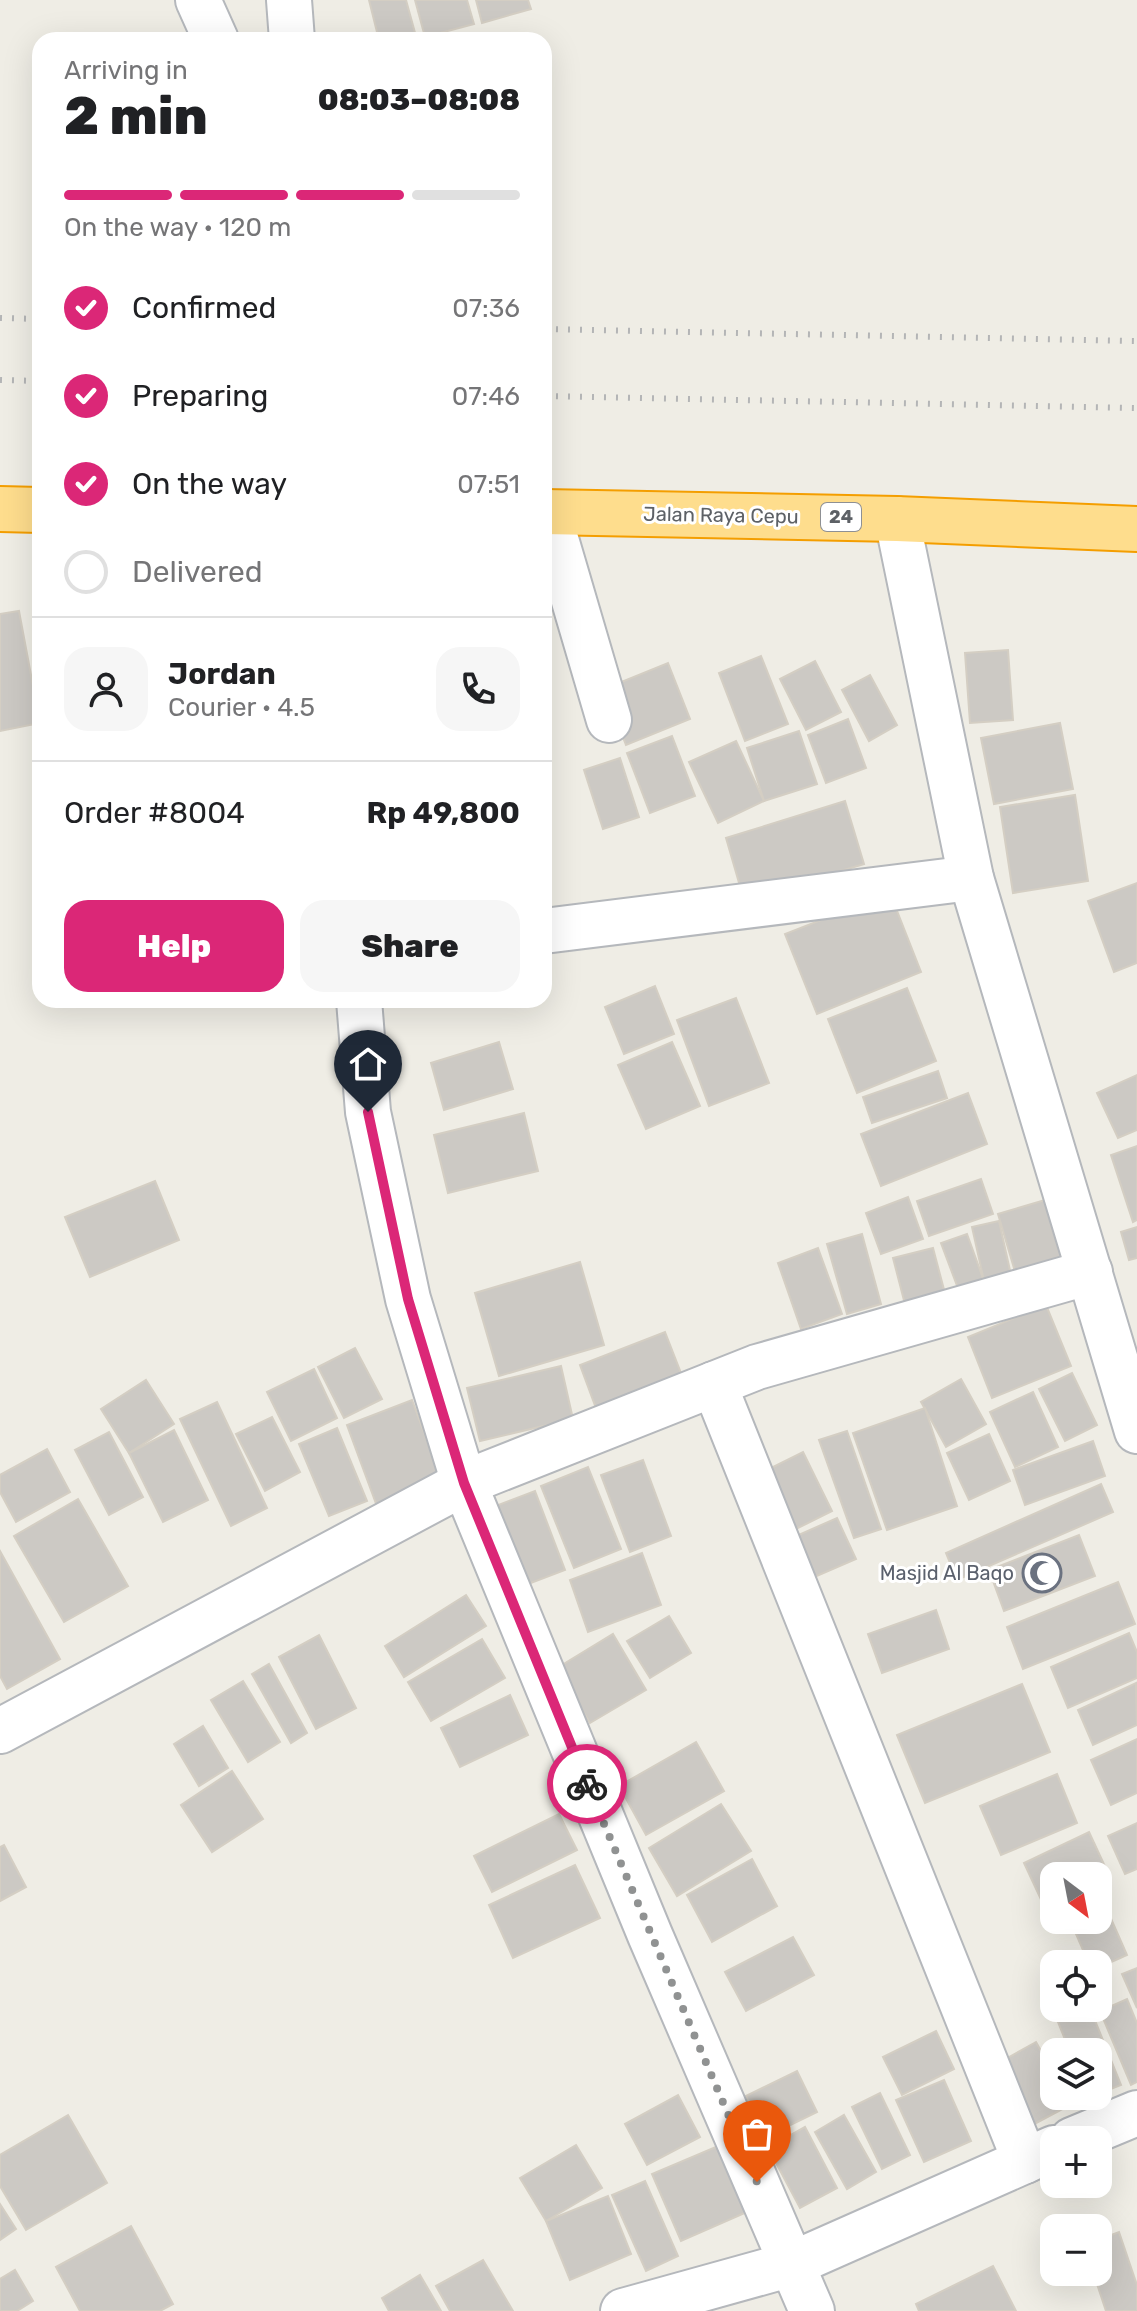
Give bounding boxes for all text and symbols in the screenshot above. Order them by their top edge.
text: Arriving in [64,55,188,86]
text: 08:03–08:08 [318,82,520,118]
text: 2 min [64,85,208,147]
text: On the way · 120 m [64,212,291,243]
icon: check [64,286,108,330]
text: Confirmed [132,290,276,326]
text: 07:36 [452,293,520,324]
icon: check [64,374,108,418]
text: Preparing [132,378,268,414]
text: 07:46 [452,381,520,412]
icon: check [64,462,108,506]
text: On the way [132,466,287,502]
text: 07:51 [457,469,520,500]
street label: Jalan Raya Cepu [643,502,799,528]
road number: 24 [821,503,861,531]
text: Delivered [132,554,263,590]
button: person [64,647,148,731]
button: phone [436,647,520,731]
text: Jordan [168,656,276,692]
text: Courier · 4.5 [168,692,315,723]
text: Order #8004 [64,795,245,831]
text: Rp 49,800 [367,795,520,831]
button: Help [64,900,284,992]
button: Share [300,900,520,992]
pin [334,1030,402,1112]
icon: home [346,1042,390,1086]
mosque icon: Masjid Al Baqo [1021,1552,1063,1594]
place label: Masjid Al Baqo [880,1561,1014,1585]
courier [547,1744,627,1824]
icon: bike [565,1762,609,1806]
north arrow [1040,1862,1112,1934]
map controls [1040,1862,1112,2286]
button: locate [1040,1950,1112,2022]
button: layers [1040,2038,1112,2110]
pin [723,2100,791,2182]
icon: bag [735,2112,779,2156]
button: + [1040,2126,1112,2198]
button: − [1040,2214,1112,2286]

